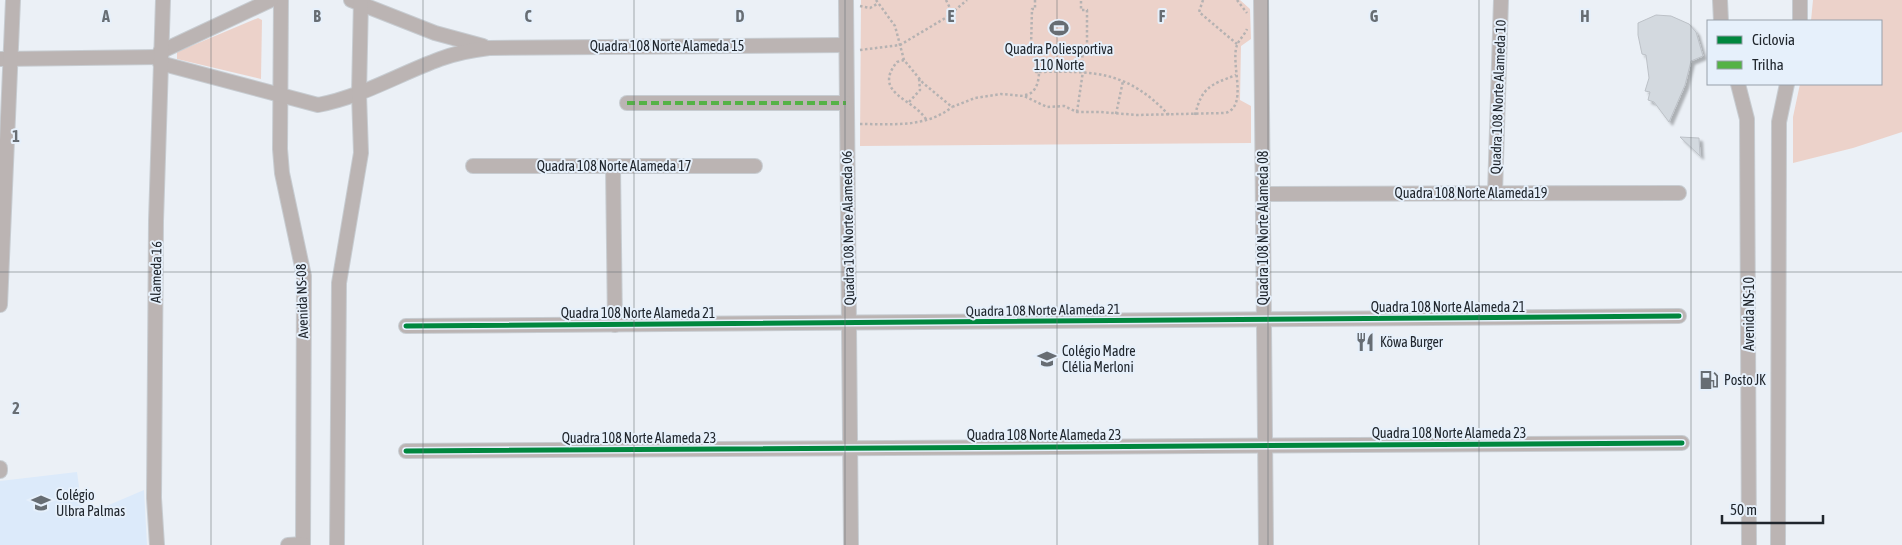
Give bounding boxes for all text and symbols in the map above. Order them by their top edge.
text: A [101,7,110,25]
text: B [313,7,321,25]
text: C [524,7,532,25]
text: D [736,7,745,25]
text: E [948,7,955,25]
text: F [1159,7,1166,25]
text: G [1370,7,1379,25]
text: H [1580,7,1590,25]
sports icon: Quadra Poliesportiva 110 Norte [1048,17,1070,39]
street label: Quadra 108 Norte Alameda 10 [1487,19,1509,175]
legend [1707,20,1882,85]
text: Ciclovia [1752,31,1795,48]
street label: Quadra 108 Norte Alameda 15 [590,38,744,54]
place label: Quadra Poliesportiva 110 Norte [1005,41,1113,73]
text: Trilha [1752,56,1784,73]
text: 1 [12,127,20,145]
street label: Quadra 108 Norte Alameda 06 [839,150,857,305]
street label: Quadra 108 Norte Alameda 08 [1255,150,1271,305]
street label: Quadra 108 Norte Alameda 17 [537,158,691,174]
street label: Quadra 108 Norte Alameda19 [1395,185,1547,201]
street label: Alameda 16 [147,241,165,303]
street label: Avenida NS-08 [293,263,311,339]
street label: Avenida NS-10 [1741,277,1757,351]
street label: Quadra 108 Norte Alameda 21 [1371,299,1525,315]
street label: Quadra 108 Norte Alameda 21 [966,301,1120,319]
street label: Quadra 108 Norte Alameda 21 [561,305,715,321]
restaurant icon: Köwa Burger [1354,331,1376,353]
place label: Köwa Burger [1380,334,1444,350]
place label: Colégio Madre Clélia Merloni [1062,343,1136,375]
school or university icon: Colégio Madre Clélia Merloni [1036,348,1058,370]
fuel station icon: Posto JK [1698,369,1720,391]
place label: Posto JK [1724,372,1766,388]
text: 2 [12,399,20,417]
street label: Quadra 108 Norte Alameda 23 [1372,425,1526,441]
street label: Quadra 108 Norte Alameda 23 [967,427,1121,443]
street label: Quadra 108 Norte Alameda 23 [562,430,716,446]
place label: Colégio Ulbra Palmas [56,487,125,519]
school or university icon: Colégio Ulbra Palmas [30,492,52,514]
scale bar [1722,492,1823,524]
text: 50 m [1730,501,1757,518]

